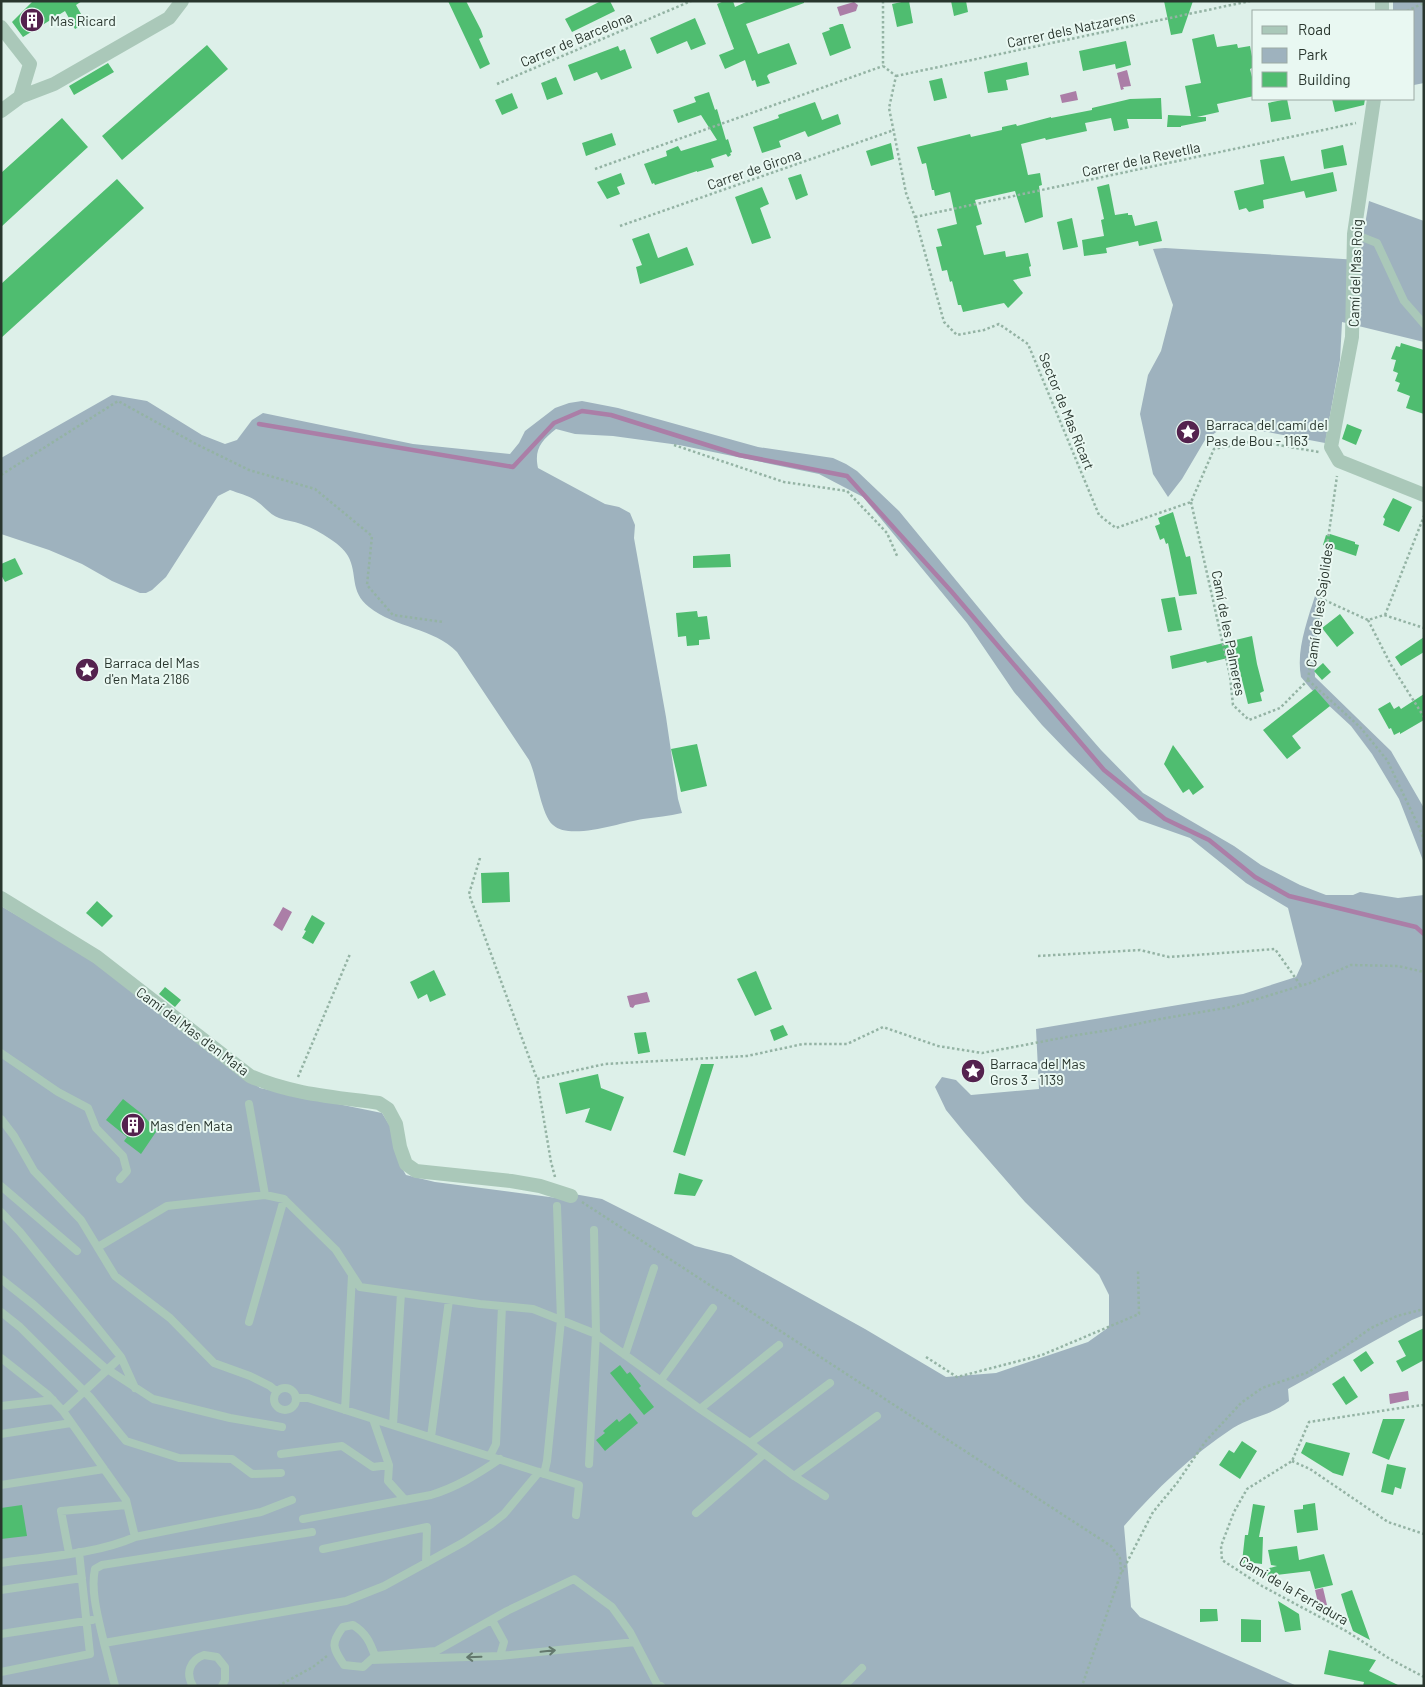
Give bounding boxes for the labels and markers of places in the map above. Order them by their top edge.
building icon: Mas Ricard [19,7,45,33]
place label: Mas Ricard [50,12,116,29]
place label: Barraca del camí del Pas de Bou - 1163 [1206,416,1328,449]
place icon: Barraca del camí del Pas de Bou - 1163 [1175,419,1201,445]
place label: Barraca del Mas d'en Mata 2186 [104,654,200,687]
place icon: Barraca del Mas d'en Mata 2186 [74,657,100,683]
place label: Barraca del Mas Gros 3 - 1139 [990,1055,1086,1088]
place icon: Barraca del Mas Gros 3 - 1139 [960,1058,986,1084]
building icon: Mas d'en Mata [120,1112,146,1138]
place label: Mas d'en Mata [150,1117,233,1134]

